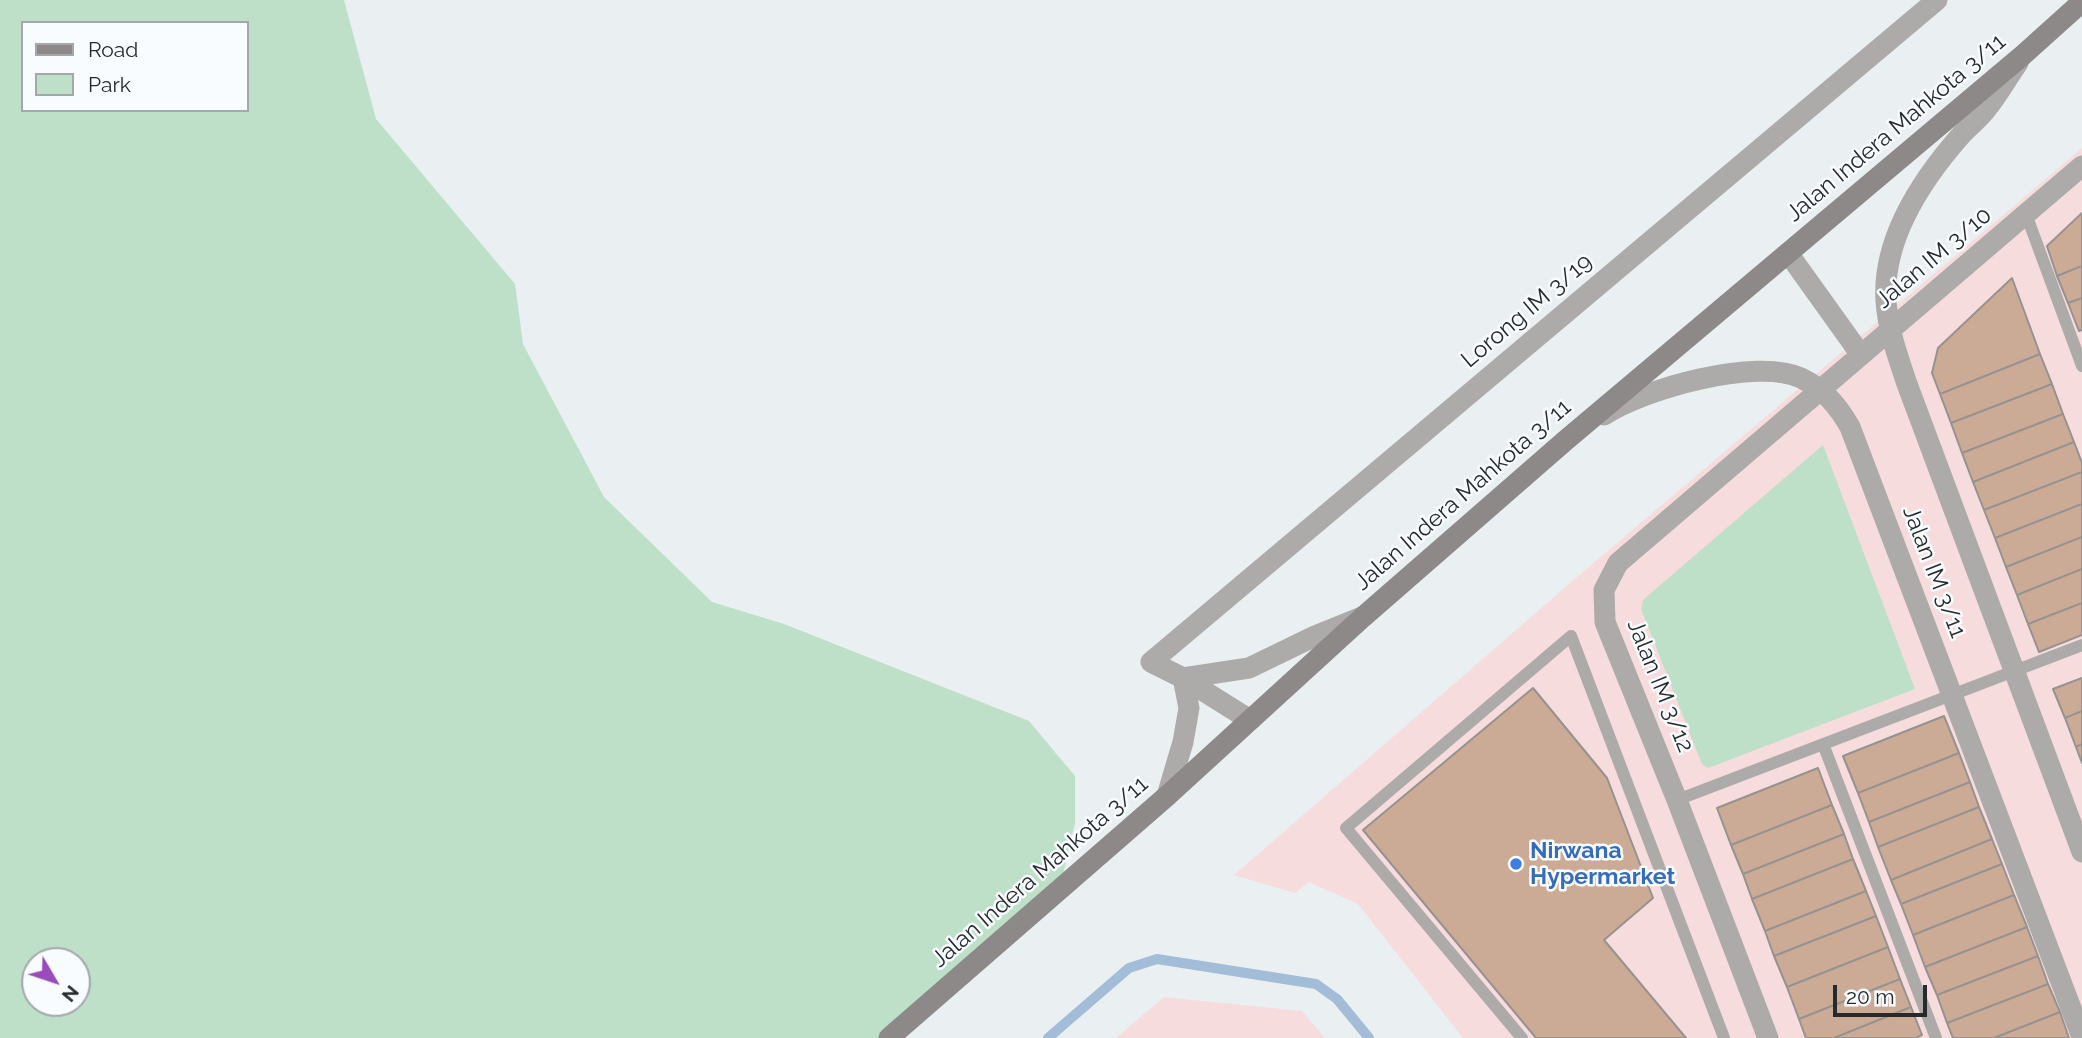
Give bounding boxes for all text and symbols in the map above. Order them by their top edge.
legend [21,21,248,112]
street label: Jalan Indera Mahkota 3/11 [1781,28,2011,228]
text: Road [88,37,138,62]
text: Park [88,72,131,97]
street label: Jalan IM 3/10 [1870,202,1998,314]
street label: Lorong IM 3/19 [1456,248,1598,374]
street label: Jalan Indera Mahkota 3/11 [1349,394,1577,596]
street label: Jalan IM 3/11 [1896,502,1972,642]
street label: Jalan IM 3/12 [1621,616,1699,756]
street label: Jalan Indera Mahkota 3/11 [926,771,1154,973]
place label: Nirwana Hypermarket [1530,837,1675,891]
marker: Nirwana Hypermarket [1508,856,1524,872]
north arrow [21,947,91,1017]
scale bar [1837,972,1932,1016]
text: N [58,981,84,1007]
text: 20 m [1846,984,1894,1009]

